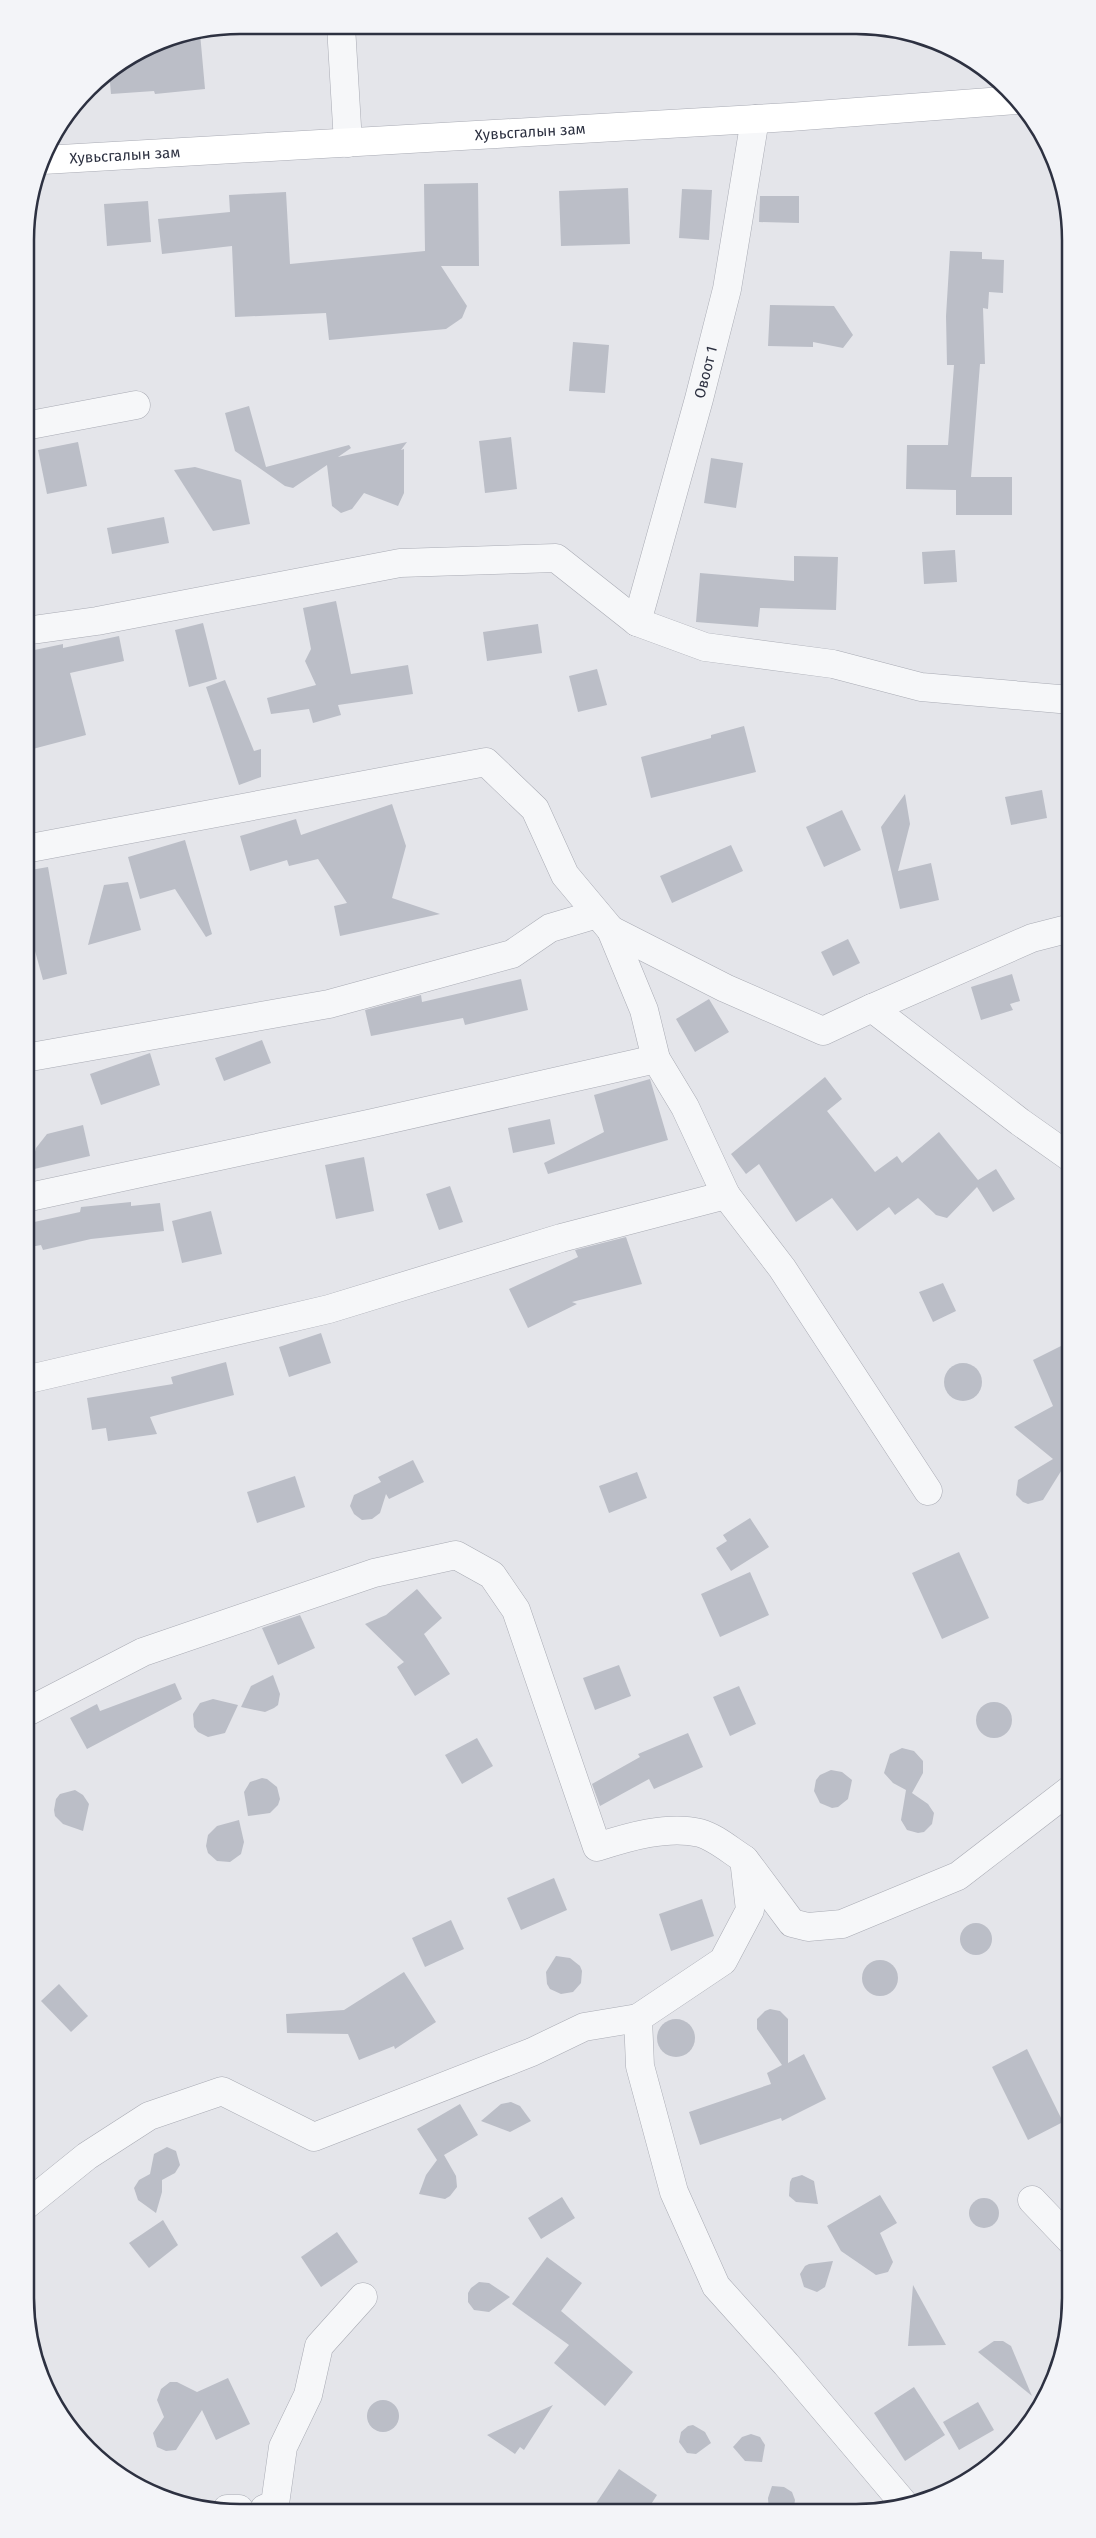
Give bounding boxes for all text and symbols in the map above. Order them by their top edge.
street label: Хувьсгалын зам [474,120,586,144]
street label: Хувьсгалын зам [69,143,181,167]
street label: Овоот 1 [691,344,721,400]

